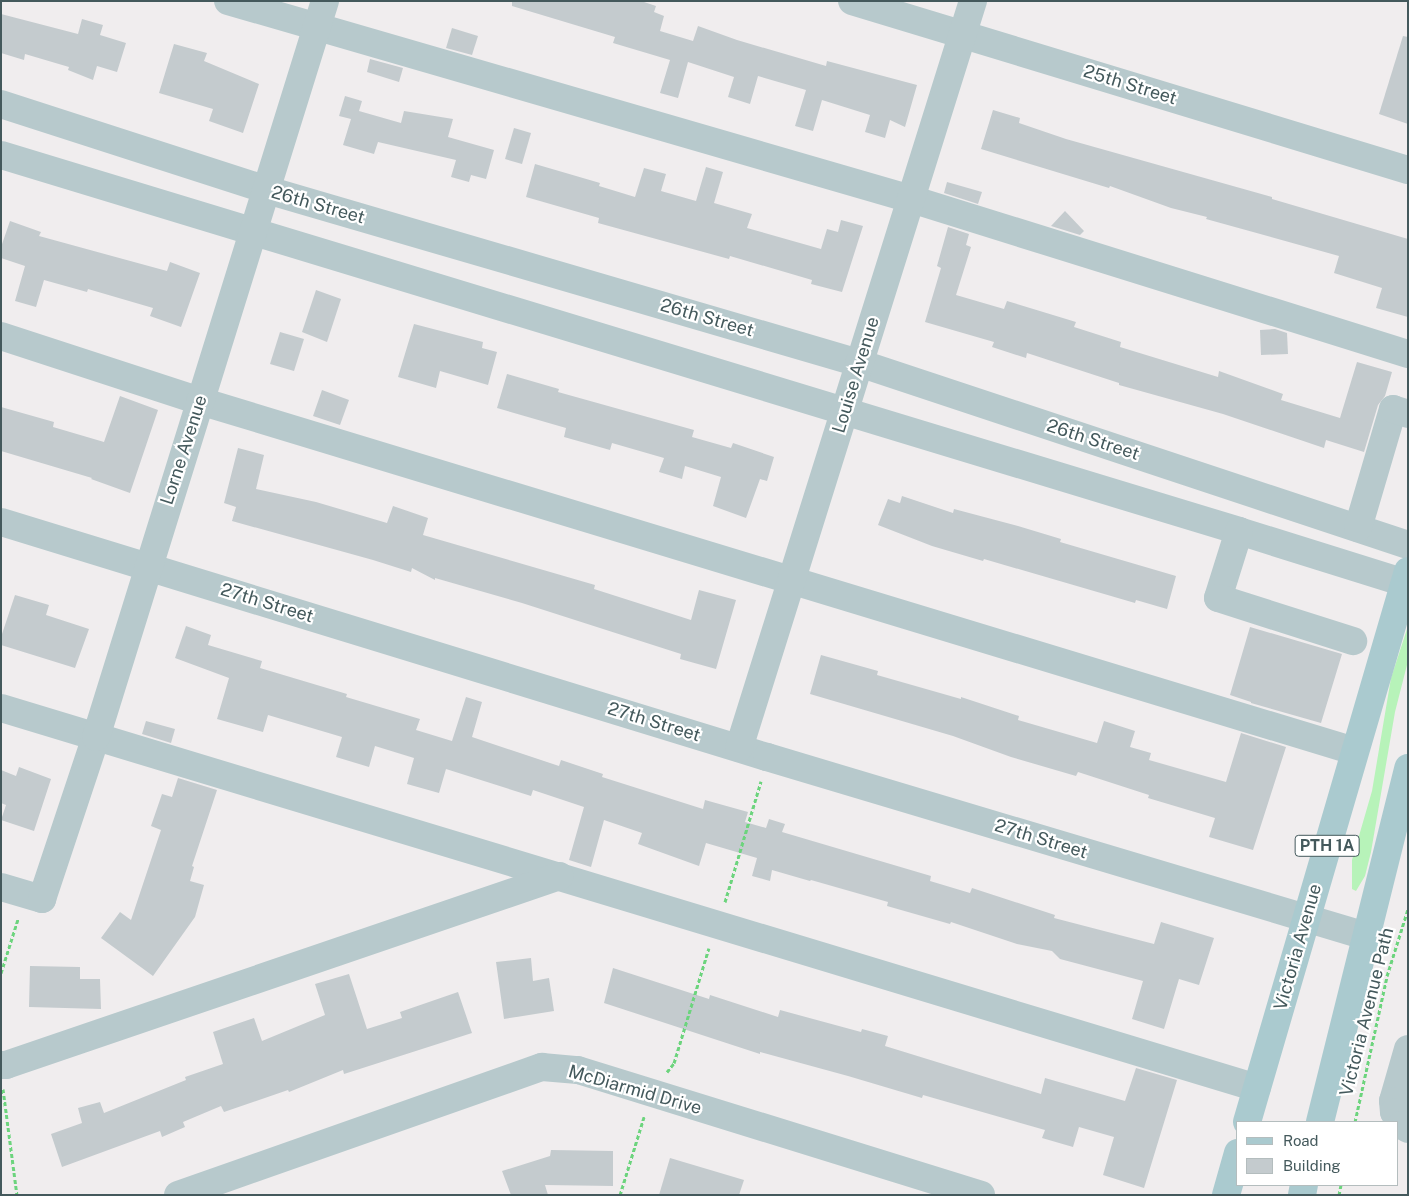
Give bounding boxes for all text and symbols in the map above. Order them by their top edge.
street label: 25th Street [1081,61,1179,109]
street label: 26th Street [269,181,367,229]
street label: 26th Street [658,294,756,342]
street label: Louise Avenue [828,314,884,436]
street label: Lorne Avenue [156,392,212,508]
street label: 26th Street [1044,415,1142,465]
street label: 27th Street [218,579,316,627]
street label: 27th Street [605,698,703,746]
street label: 27th Street [992,815,1090,863]
road number: PTH 1A [1294,832,1360,859]
street label: Victoria Avenue [1270,881,1326,1013]
street label: Victoria Avenue Path [1336,925,1398,1099]
street label: McDiarmid Drive [566,1061,704,1119]
legend [1236,1121,1399,1186]
text: Road [1283,1132,1319,1149]
text: Building [1283,1157,1341,1174]

